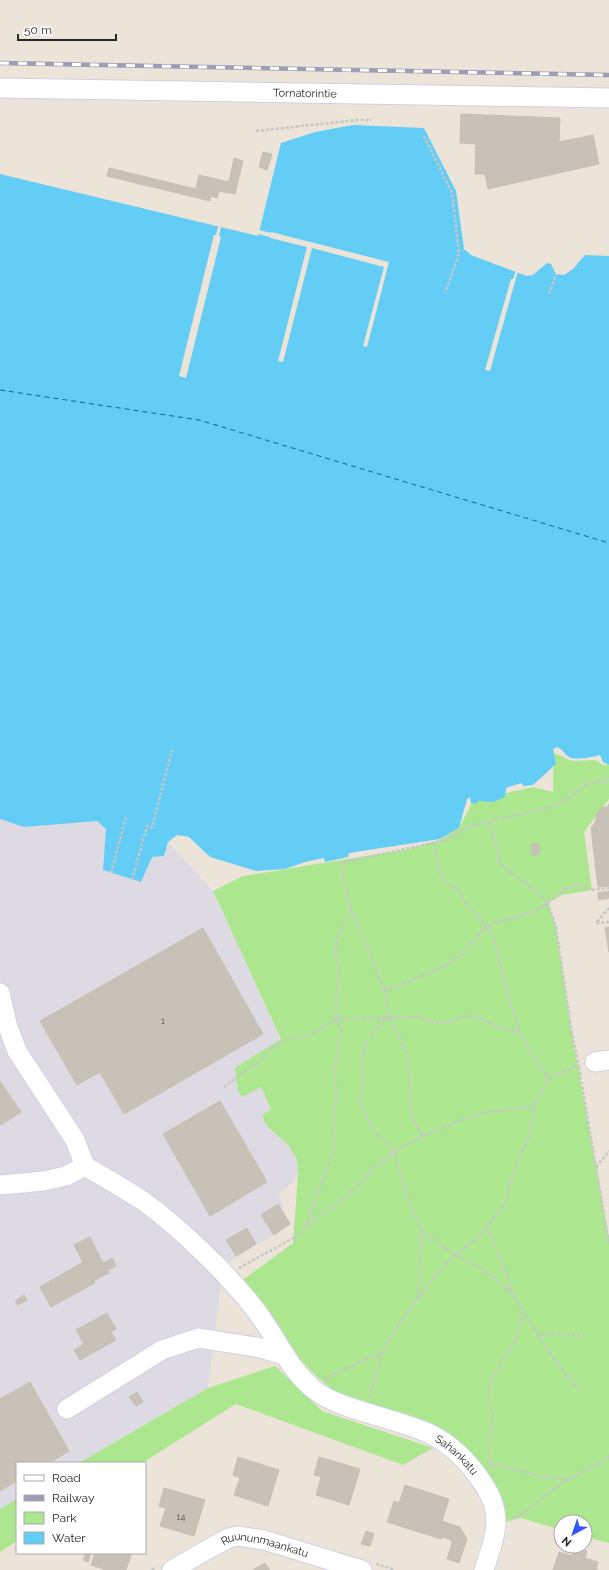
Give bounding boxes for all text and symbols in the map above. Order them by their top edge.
scale bar [18,16,116,42]
text: 50 m [24,23,52,37]
street label: Tornatorintie [273,86,337,101]
house number: 1 [161,1016,165,1026]
street label: Sahankatu [433,1432,481,1478]
legend [16,1462,146,1554]
text: Road [52,1471,81,1485]
text: Railway [52,1491,95,1505]
text: Park [52,1511,77,1525]
house number: 14 [177,1512,185,1522]
north arrow [553,1514,593,1554]
street label: Ruununmaankatu [219,1530,310,1560]
text: Water [52,1531,86,1545]
text: N [559,1534,574,1549]

